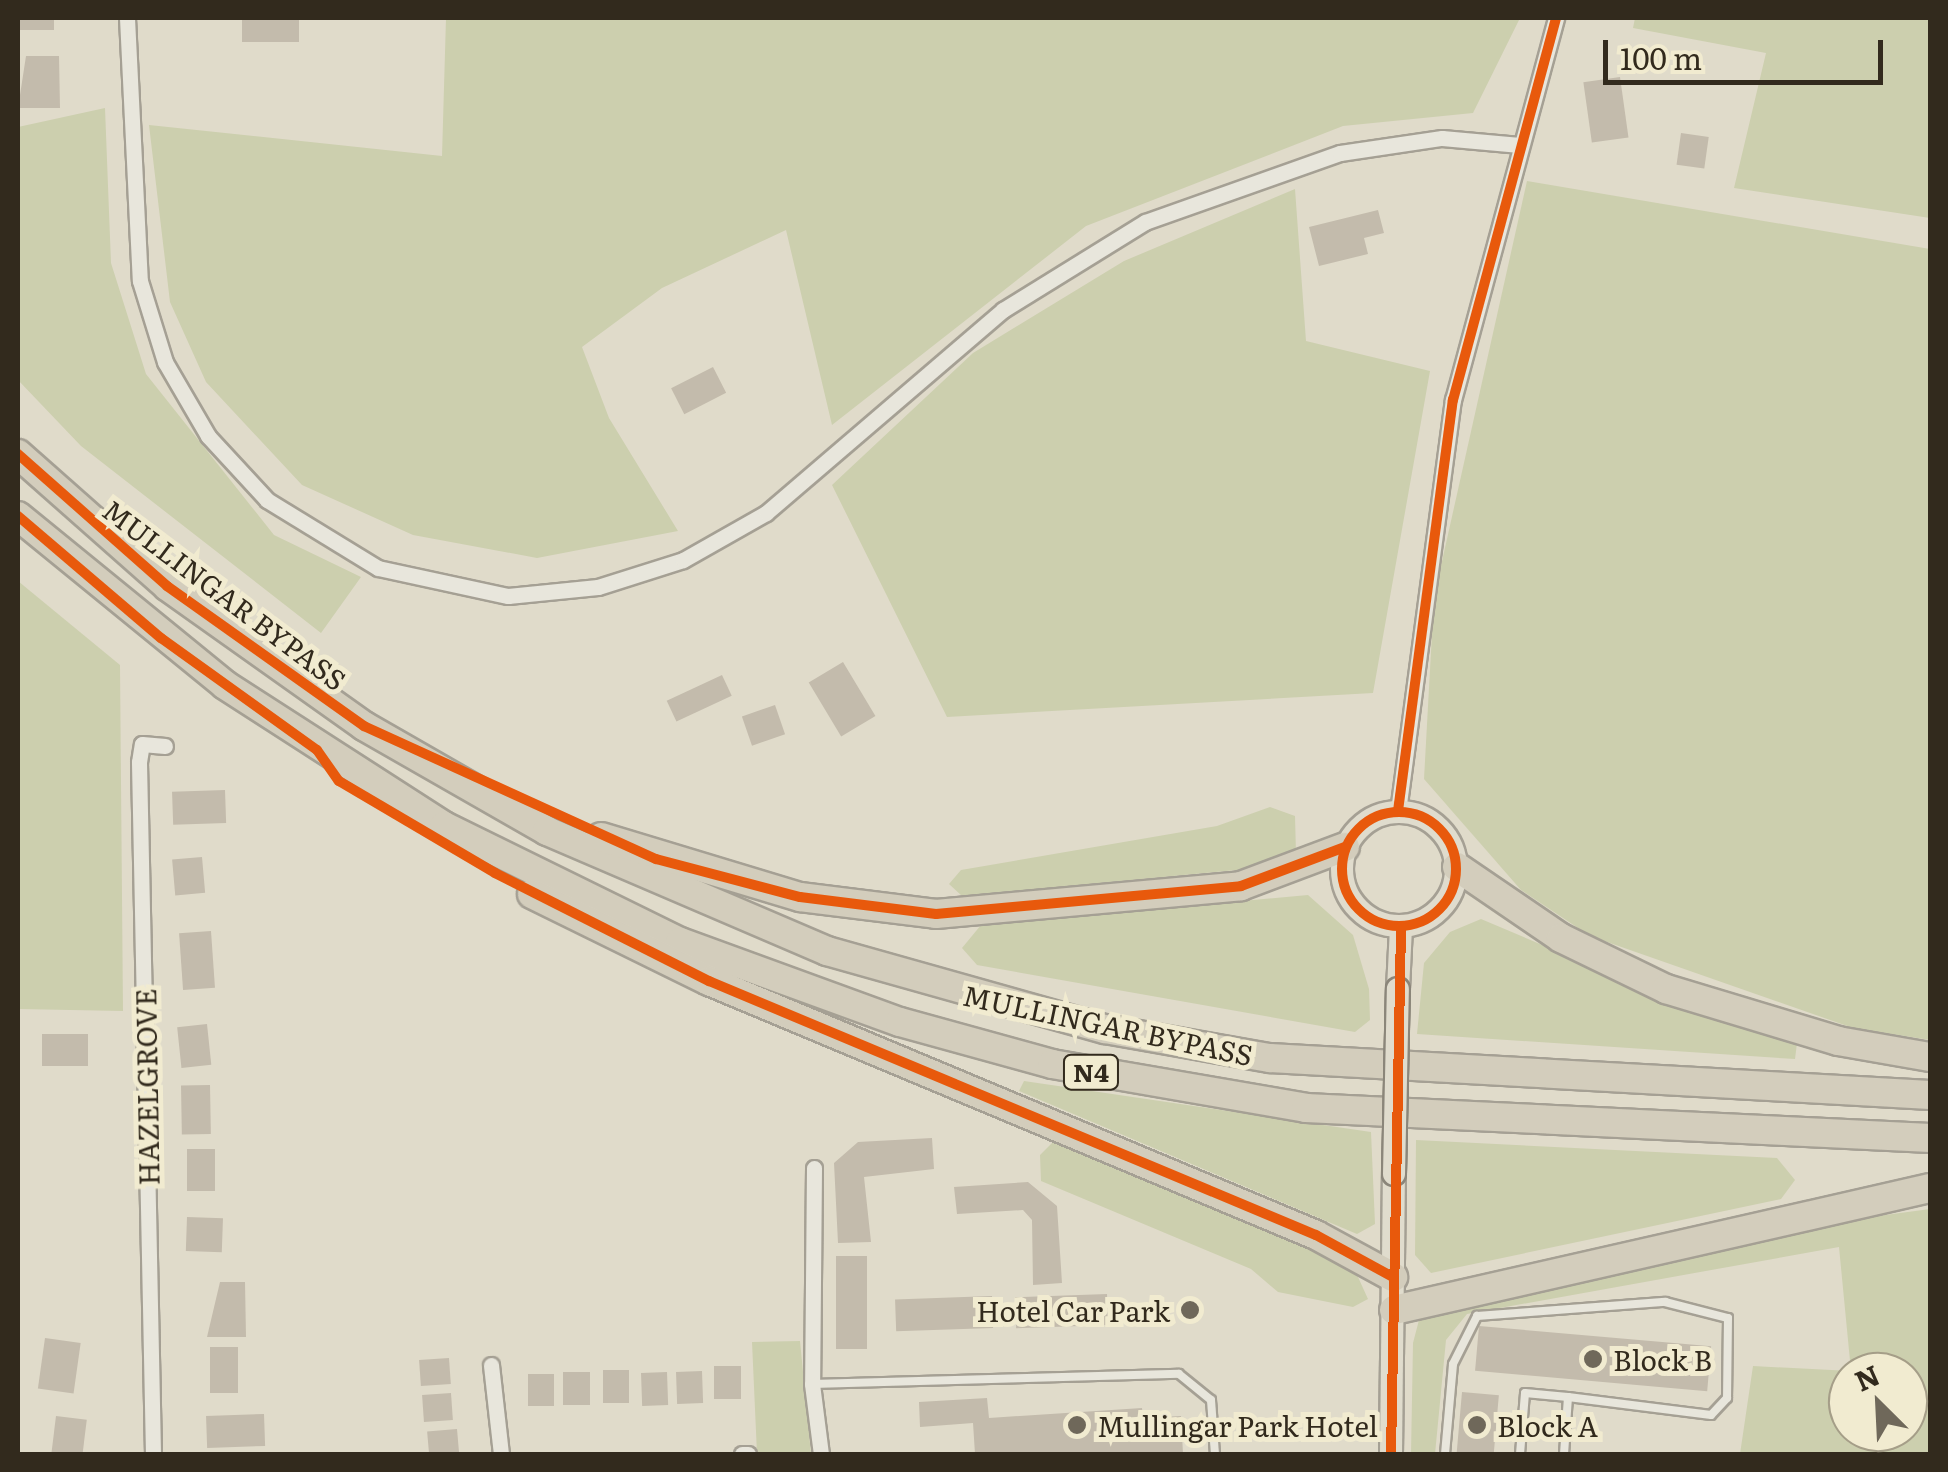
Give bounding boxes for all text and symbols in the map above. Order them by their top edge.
scale bar [1608,20,1888,82]
text: 100 m [1620,35,1702,79]
street label: MULLINGAR BYPASS [97,492,353,696]
street label: MULLINGAR BYPASS [960,977,1256,1071]
street label: HAZELGROVE [127,988,165,1186]
road number: N4 [1061,1052,1121,1092]
place label: Hotel Car Park [976,1293,1170,1327]
marker: Hotel Car Park [1179,1299,1201,1321]
place label: Block B [1613,1342,1712,1376]
marker: Block B [1582,1348,1604,1370]
north arrow [1828,1352,1928,1452]
text: N [1847,1352,1886,1400]
place label: Mullingar Park Hotel [1097,1408,1378,1442]
place label: Block A [1497,1408,1598,1442]
marker: Mullingar Park Hotel [1066,1414,1088,1436]
marker: Block A [1466,1414,1488,1436]

